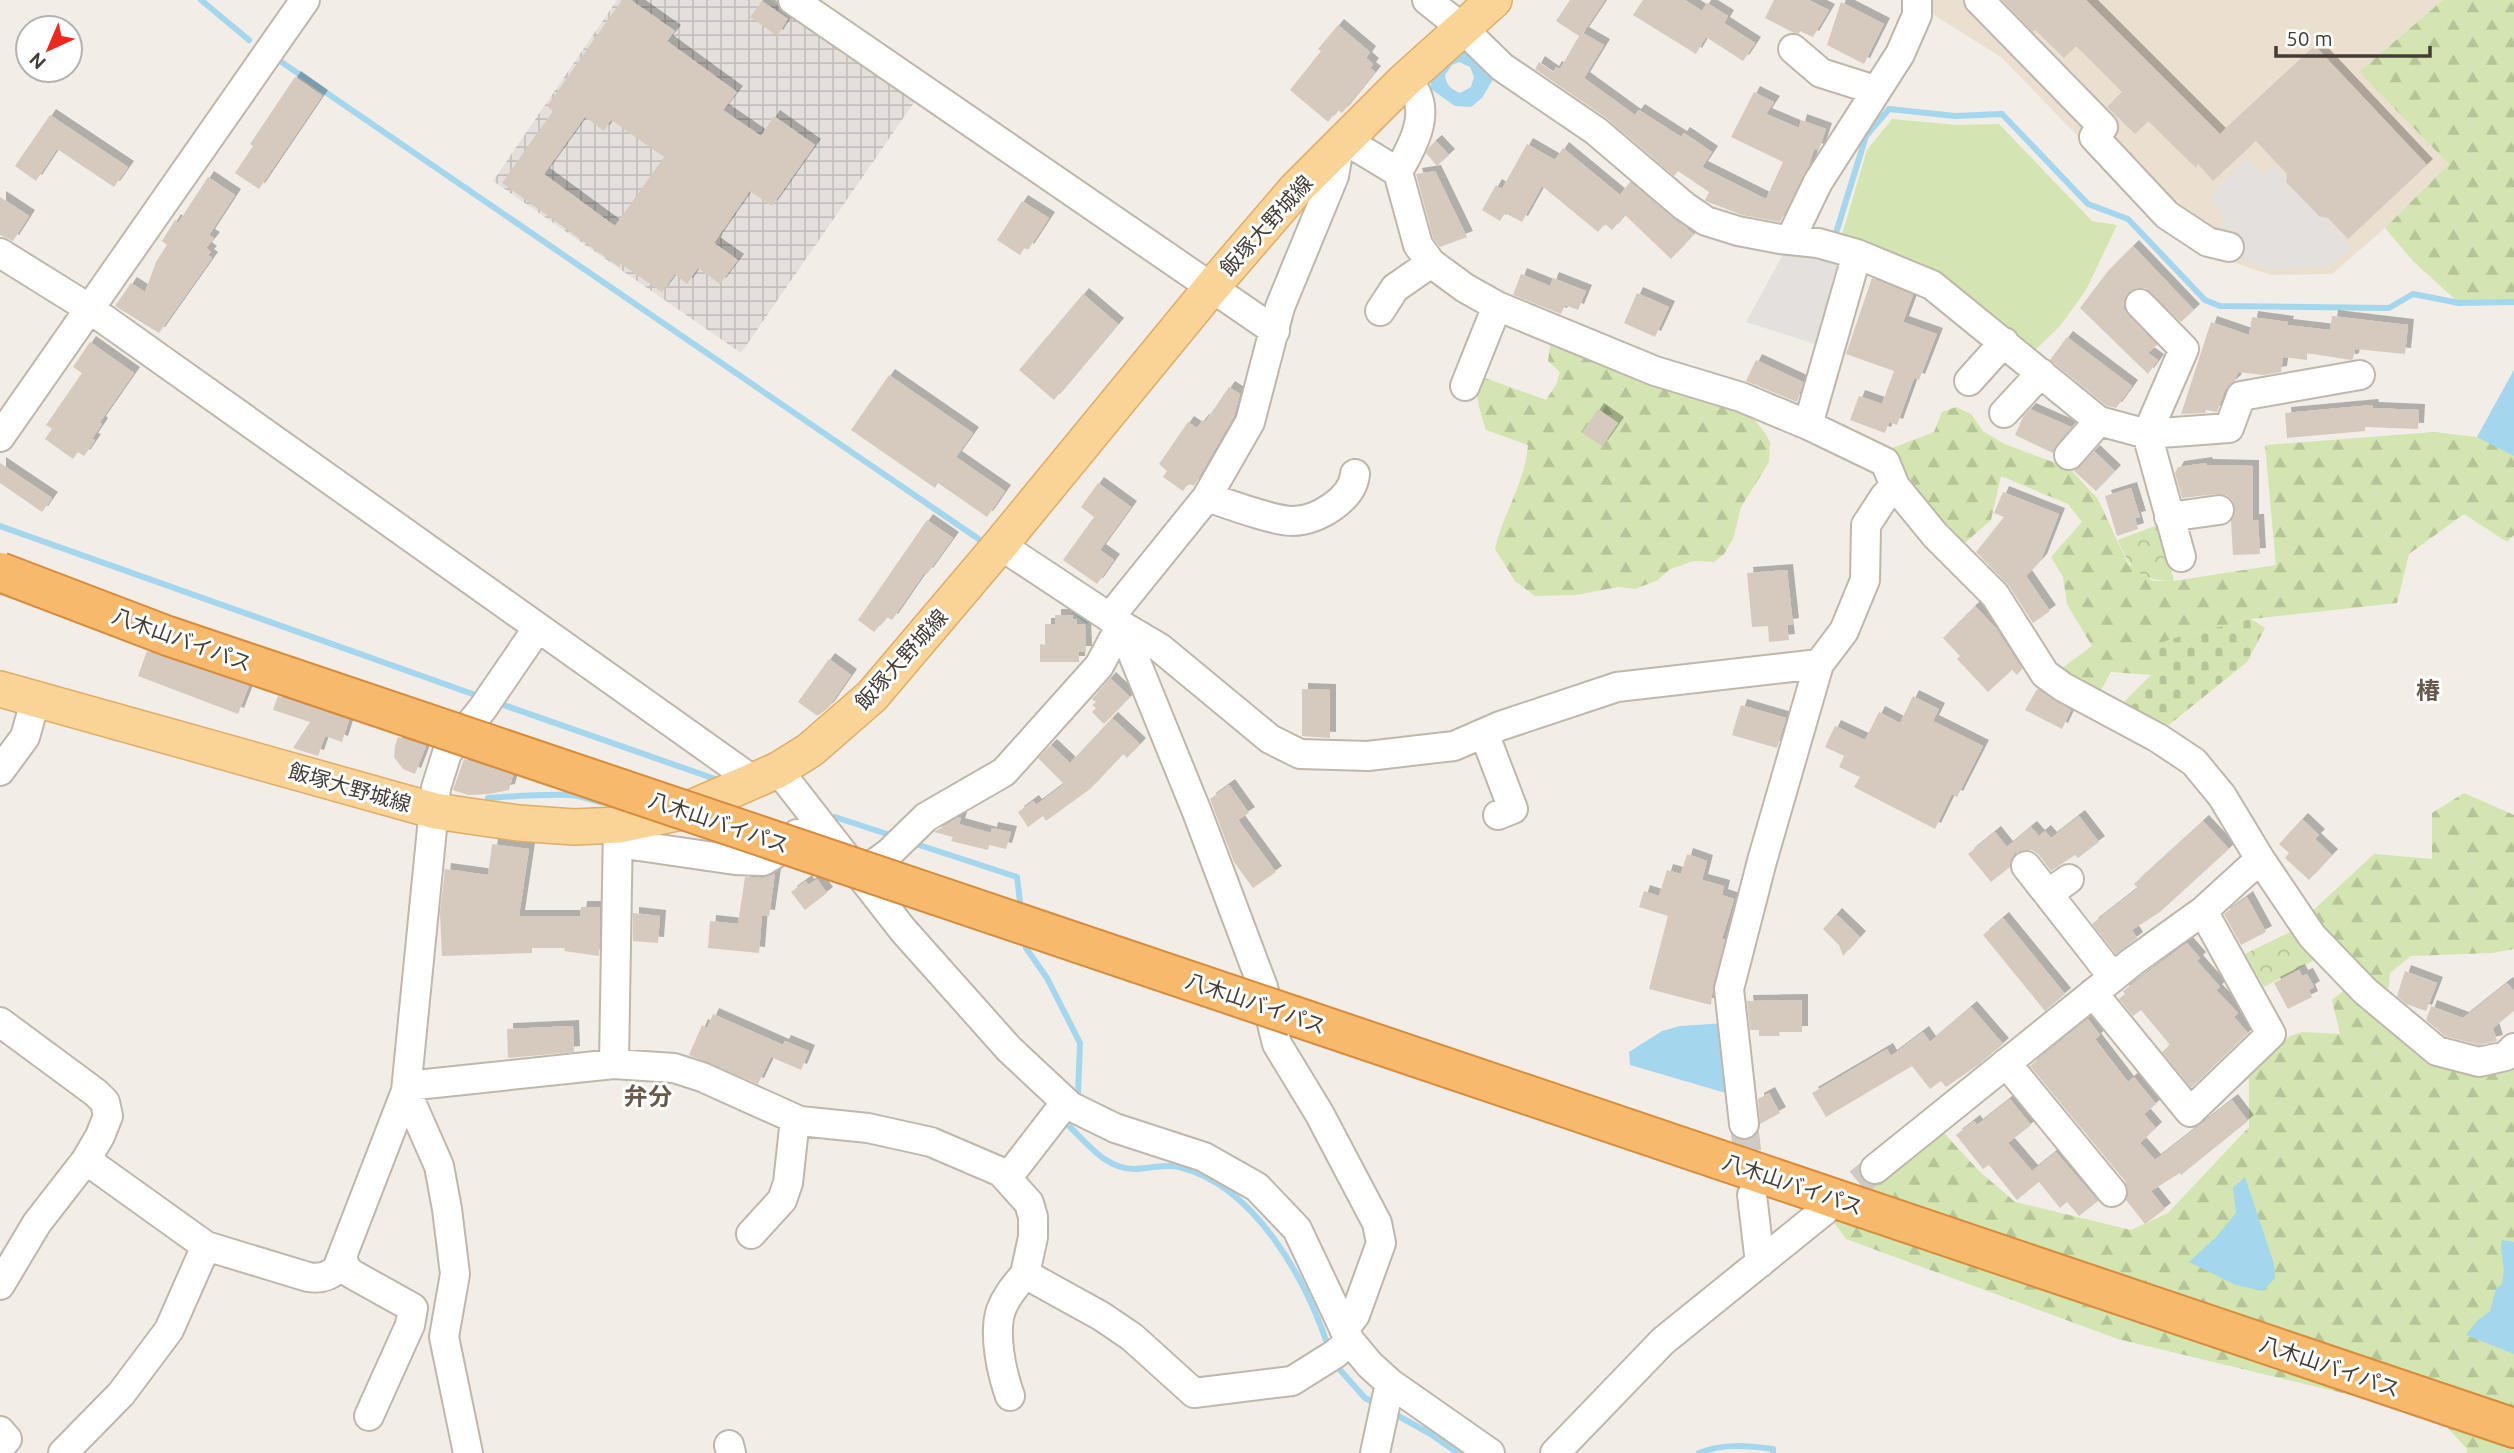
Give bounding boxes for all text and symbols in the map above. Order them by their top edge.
north arrow [14,14,84,84]
scale bar [2276,14,2430,58]
text: 50 m [2286,26,2333,50]
text: N [24,48,50,74]
street label: 飯塚大野城線 [1215,170,1317,280]
street label: 八木山バイパス [109,603,255,675]
street label: 飯塚大野城線 [850,604,952,714]
district label: 椿 [2416,677,2440,704]
street label: 飯塚大野城線 [286,758,414,816]
street label: 八木山バイパス [646,787,792,857]
street label: 八木山バイパス [1183,968,1329,1038]
district label: 弁分 [624,1083,672,1110]
street label: 八木山バイパス [1720,1149,1866,1219]
street label: 八木山バイパス [2257,1331,2403,1401]

